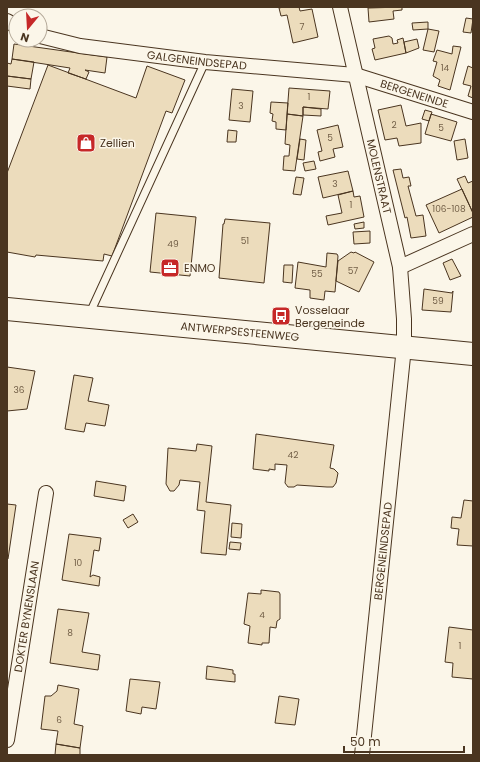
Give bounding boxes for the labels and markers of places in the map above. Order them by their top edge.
shop icon: Zellien [75,132,97,154]
place label: Zellien [100,135,135,151]
office icon: ENMO [159,257,181,279]
place label: ENMO [184,260,216,276]
place label: Vosselaar Bergeneinde [295,302,365,331]
bus stop icon: Vosselaar Bergeneinde [270,305,292,327]

